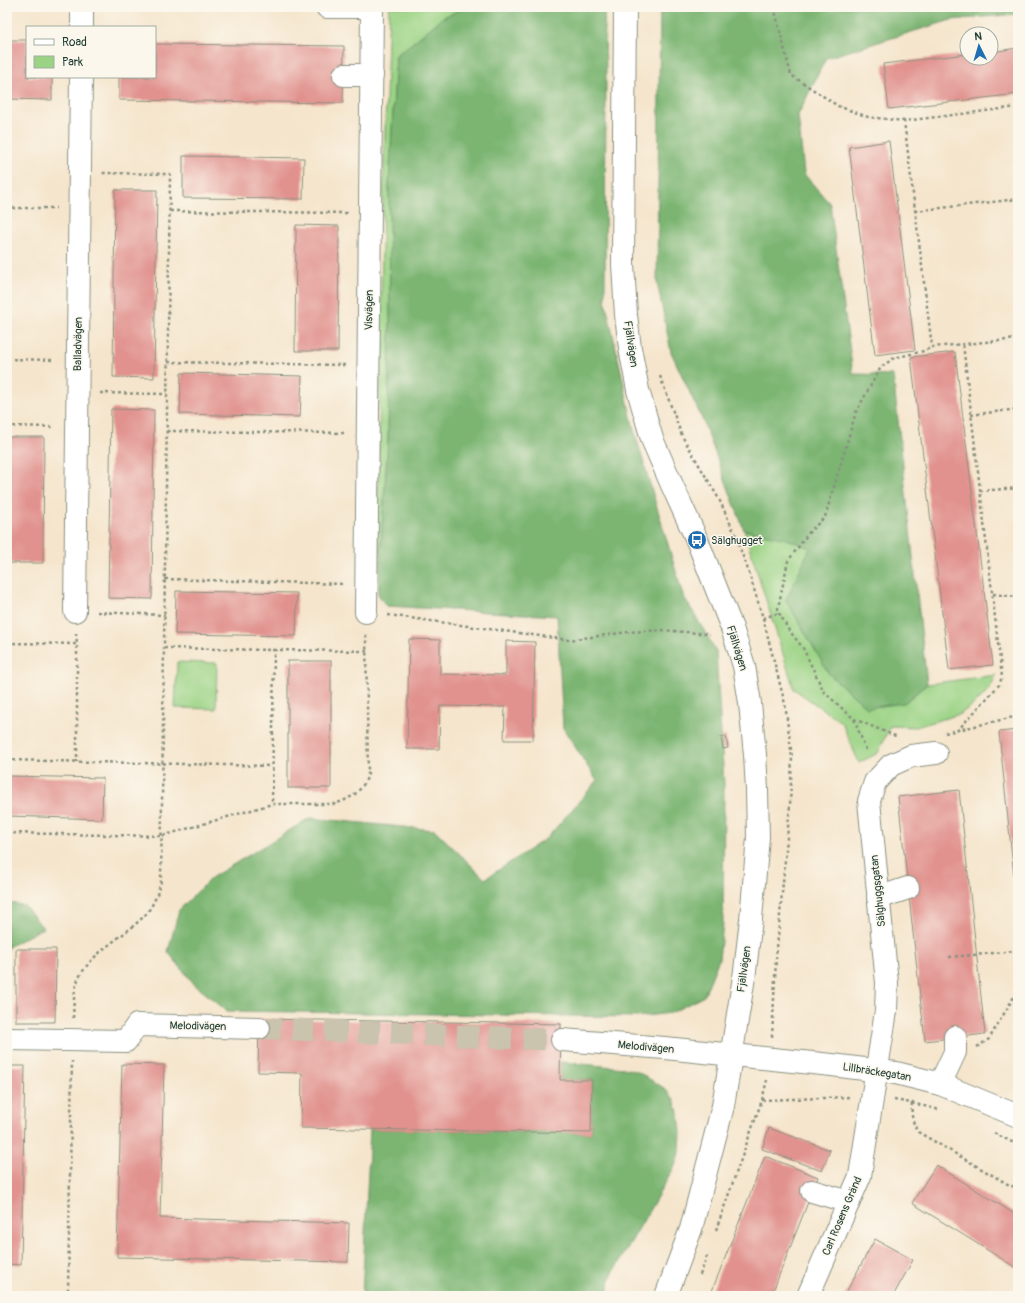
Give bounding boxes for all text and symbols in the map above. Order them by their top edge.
legend [26,26,156,78]
north arrow [959,26,999,66]
text: N [974,30,983,43]
text: Road [62,35,87,50]
text: Park [62,55,83,70]
street label: Visvägen [362,290,376,330]
street label: Balladvägen [71,317,85,371]
street label: Fjällvägen [621,320,641,368]
bus stop icon: Sälghugget [686,529,708,551]
place label: Sälghugget [711,534,763,547]
street label: Fjällvägen [724,624,750,672]
street label: Sälghuggsgatan [868,854,888,928]
street label: Fjällvägen [734,945,754,993]
street label: Melodivägen [170,1019,226,1033]
street label: Melodivägen [617,1038,675,1056]
street label: Lillbräckegatan [842,1060,912,1084]
street label: Carl Rosens Gränd [819,1175,865,1257]

